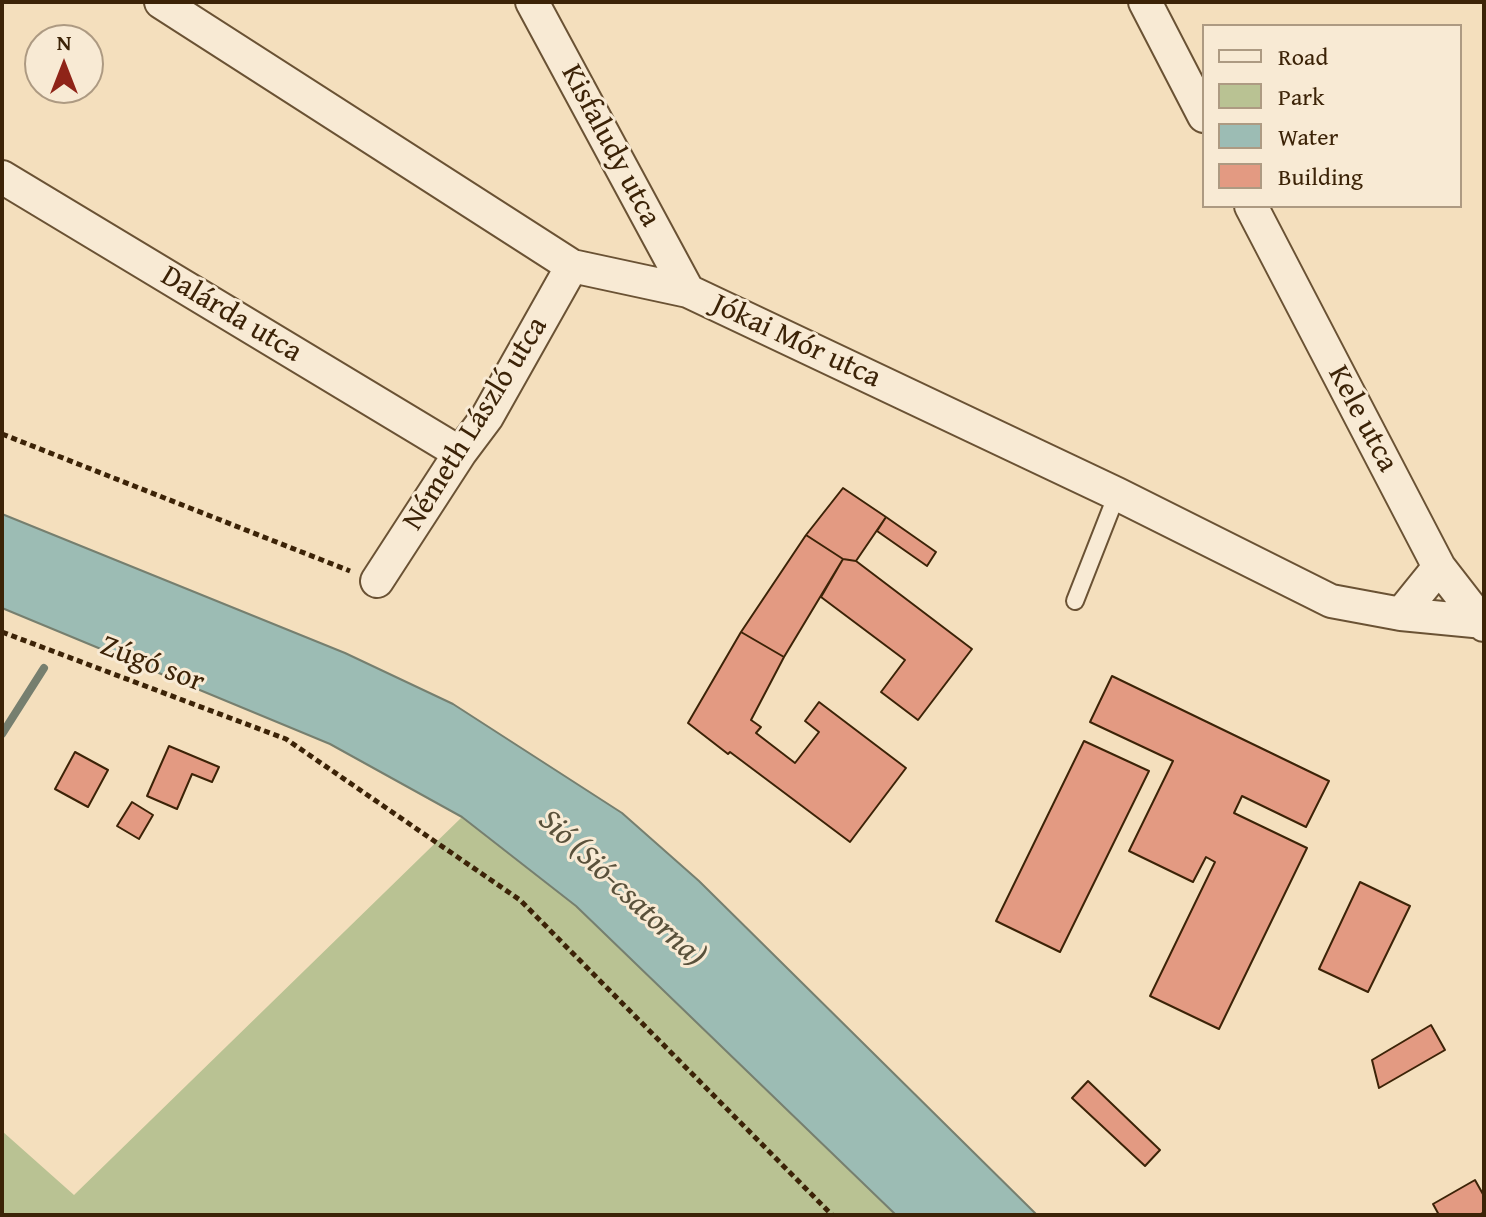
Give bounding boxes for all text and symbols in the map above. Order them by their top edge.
north arrow [24,24,104,104]
legend [1202,24,1462,208]
text: N [57,26,71,58]
text: Road [1278,39,1328,74]
street label: Kisfaludy utca [552,59,668,233]
text: Park [1278,79,1324,114]
text: Water [1278,119,1338,154]
text: Building [1278,159,1363,194]
street label: Dalárda utca [154,259,308,371]
street label: Jókai Mór utca [706,287,886,397]
street label: Németh László utca [396,311,556,537]
street label: Kele utca [1319,360,1405,478]
street label: Zúgó sor [95,629,209,701]
water label: Sió (Sió-csatorna) [530,802,712,976]

